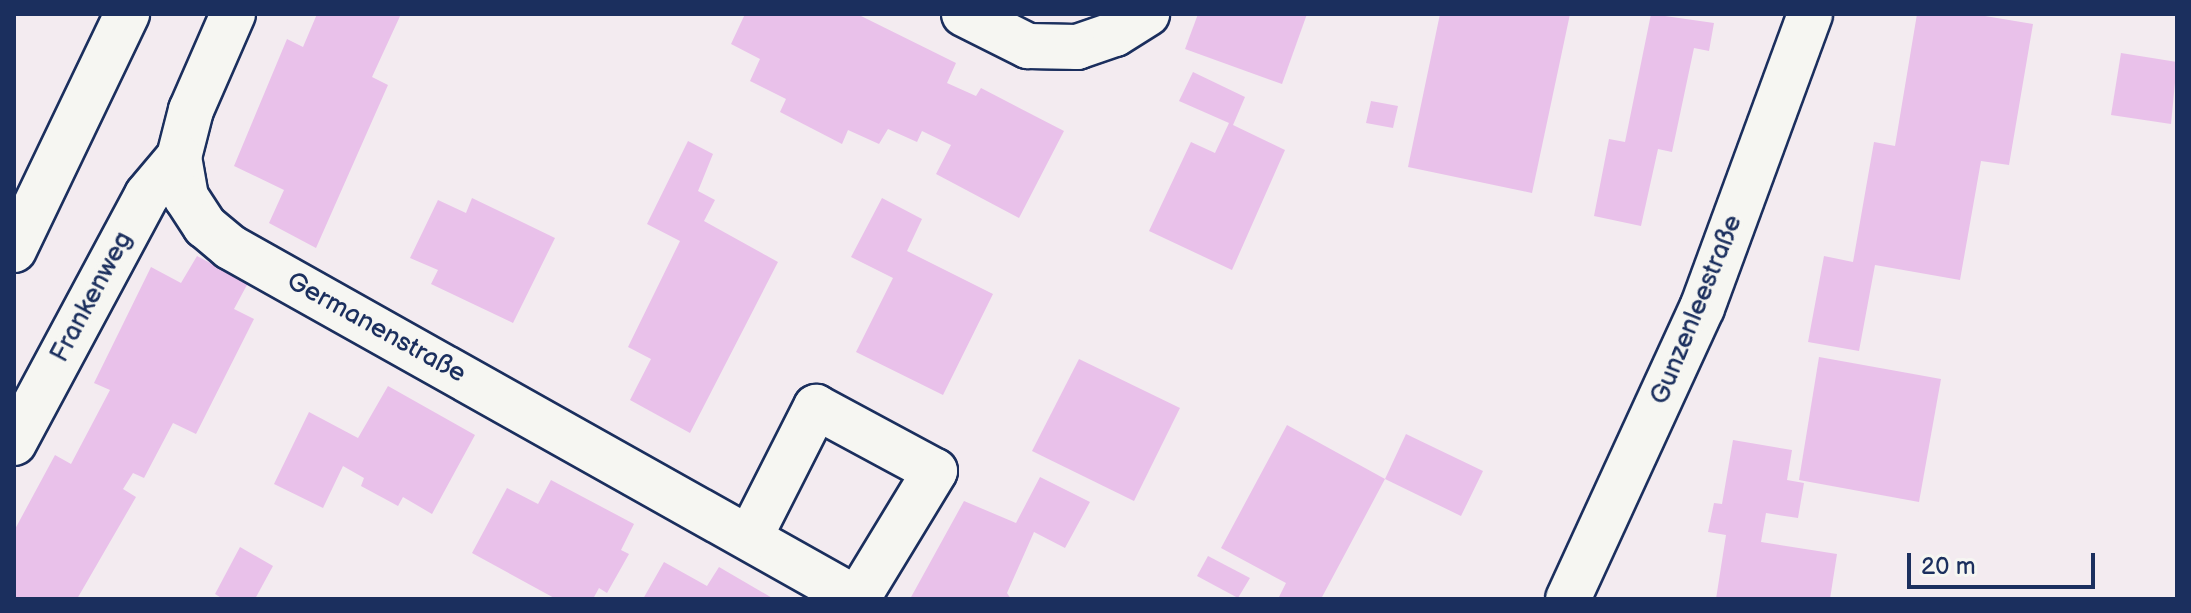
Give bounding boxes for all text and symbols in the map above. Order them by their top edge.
street label: Gunzenleestraße [1645,211,1749,409]
street label: Frankenweg [45,226,139,368]
street label: Germanenstraße [281,266,471,390]
scale bar [1911,537,2099,587]
text: 20 m [1921,552,1976,581]

